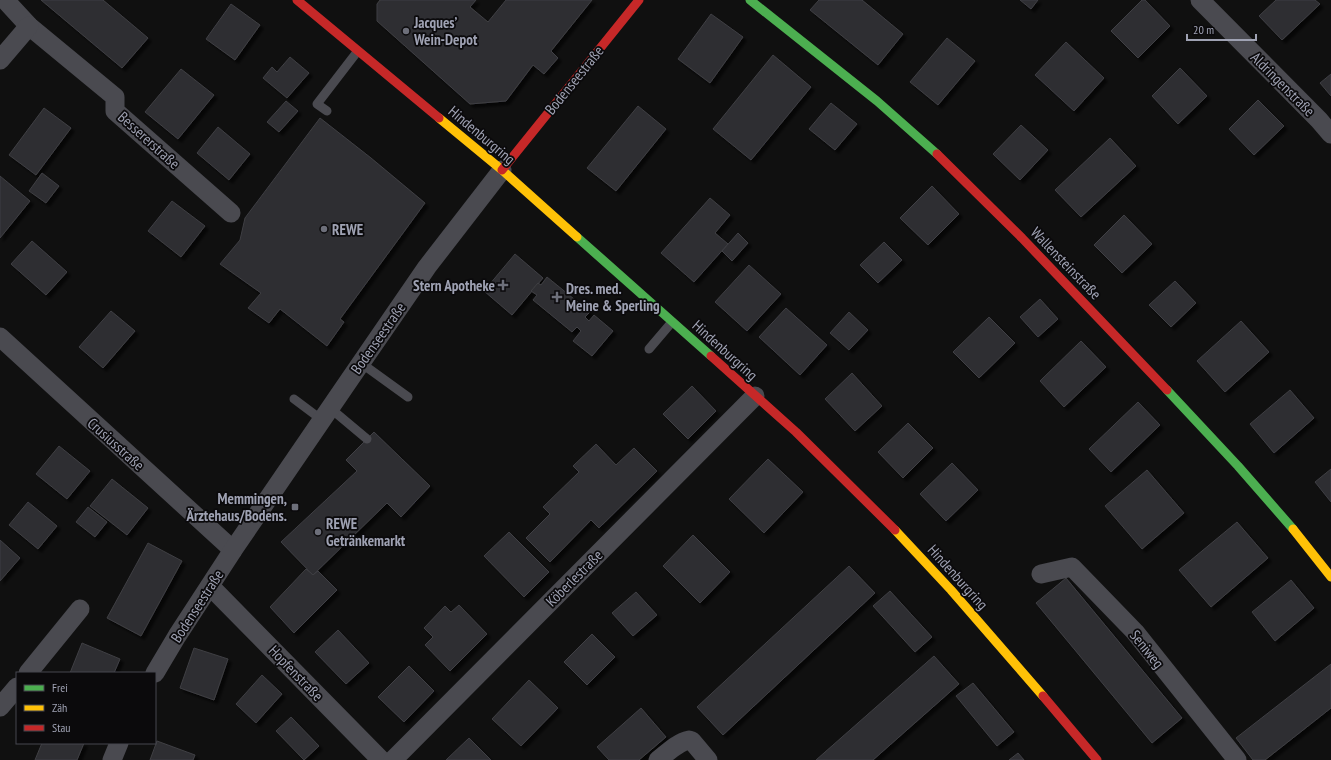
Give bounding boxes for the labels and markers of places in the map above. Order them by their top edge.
place label: Jacques’ Wein-Depot [413,13,478,49]
marker: Jacques’ Wein-Depot [401,26,411,36]
place label: REWE [332,220,363,239]
marker: REWE [319,224,329,234]
place label: Stern Apotheke [413,276,495,295]
place label: Dres. med. Meine & Sperling [566,279,660,315]
marker: Stern Apotheke [498,280,508,290]
marker: Dres. med. Meine & Sperling [551,291,563,303]
place label: Memmingen, Ärztehaus/Bodens. [185,489,287,525]
marker: Memmingen, Ärztehaus/Bodens. [290,502,300,512]
place label: REWE Getränkemarkt [326,514,406,550]
marker: REWE Getränkemarkt [313,527,323,537]

